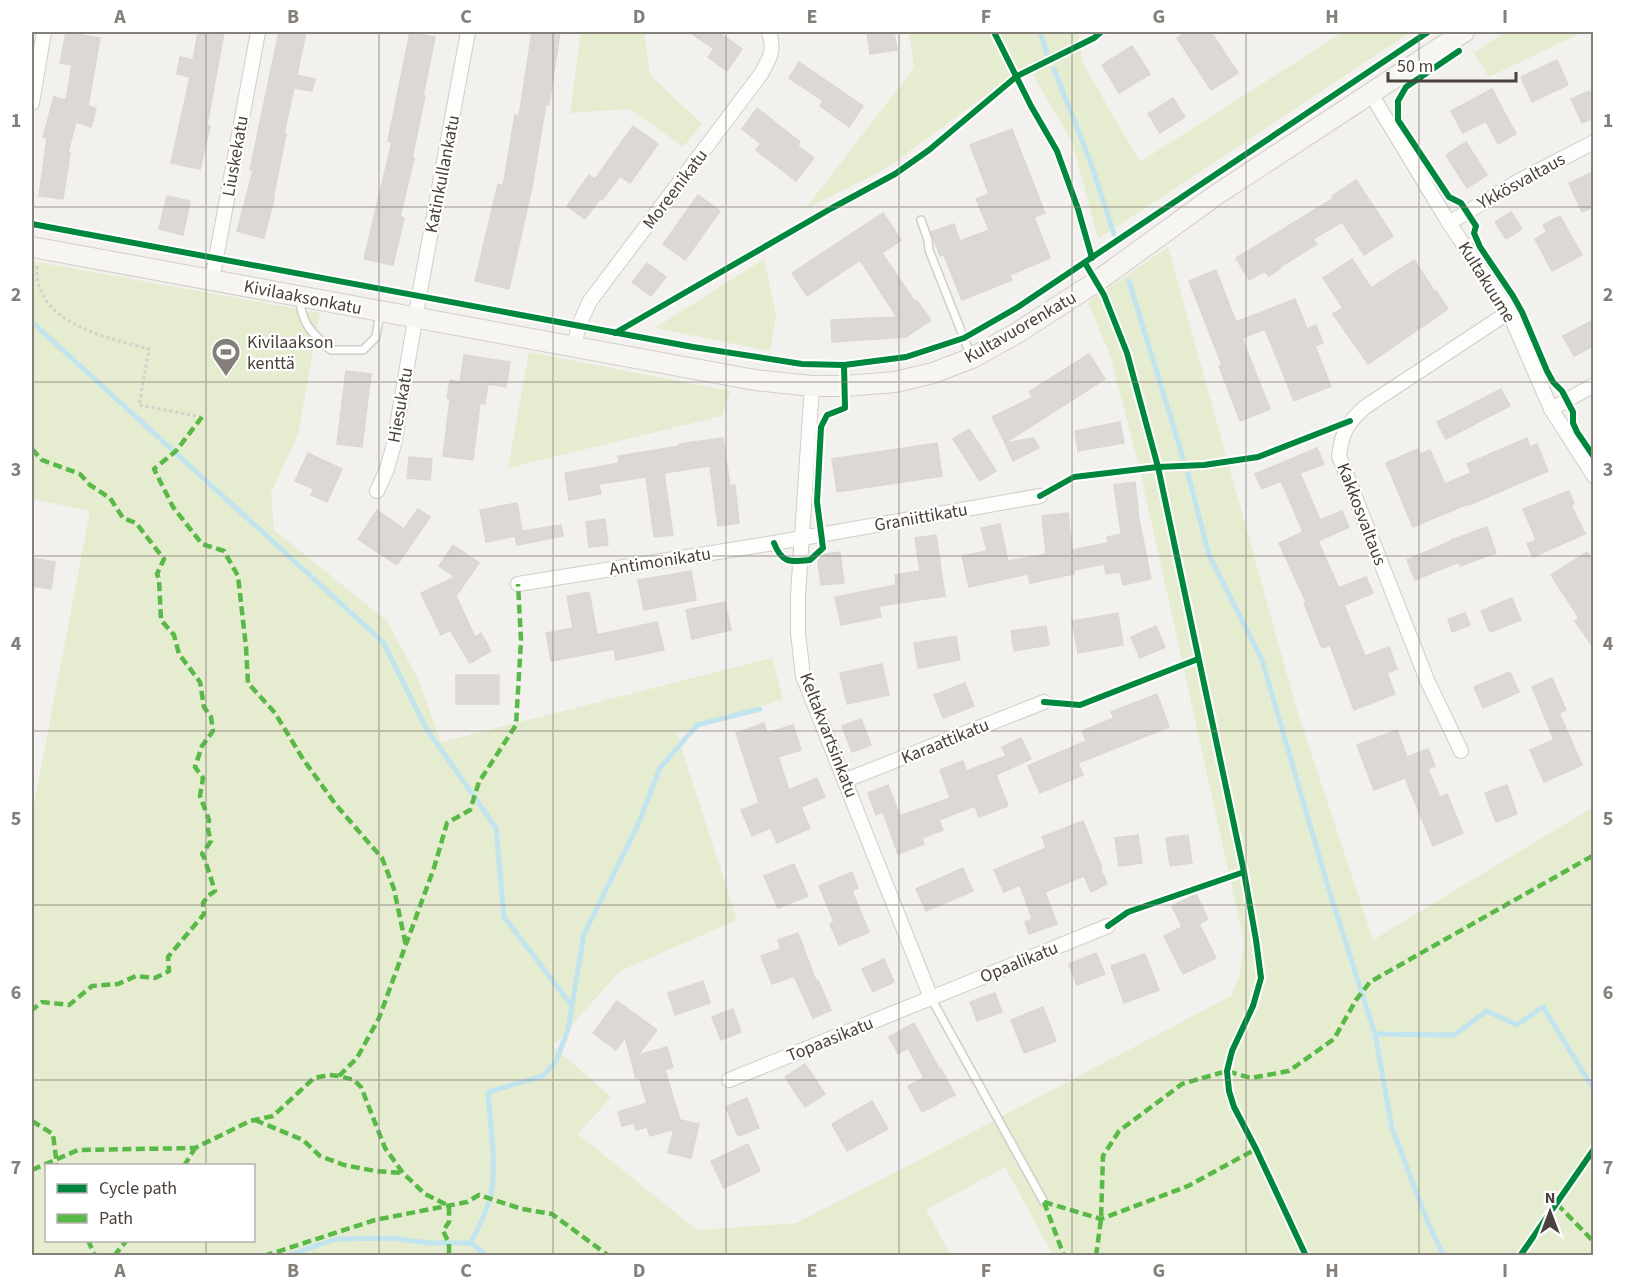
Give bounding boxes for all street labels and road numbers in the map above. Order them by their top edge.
street label: Katinkullankatu [419,113,466,235]
street label: Liuskekatu [216,114,255,198]
street label: Moreenikatu [637,144,714,235]
street label: Ykkösvaltaus [1472,147,1570,216]
street label: Kultakuume [1452,237,1521,328]
street label: Kivilaaksonkatu [242,274,364,321]
street label: Kultavuorenkatu [960,285,1081,370]
street label: Hiesukatu [382,366,419,445]
street label: Kakkosvaltaus [1331,459,1393,569]
street label: Graniittikatu [872,497,970,538]
street label: Antimonikatu [607,541,713,582]
street label: Keltakvartsinkatu [793,669,864,801]
street label: Karaattikatu [897,712,993,770]
street label: Opaalikatu [976,935,1062,989]
street label: Topaasikatu [783,1011,877,1068]

